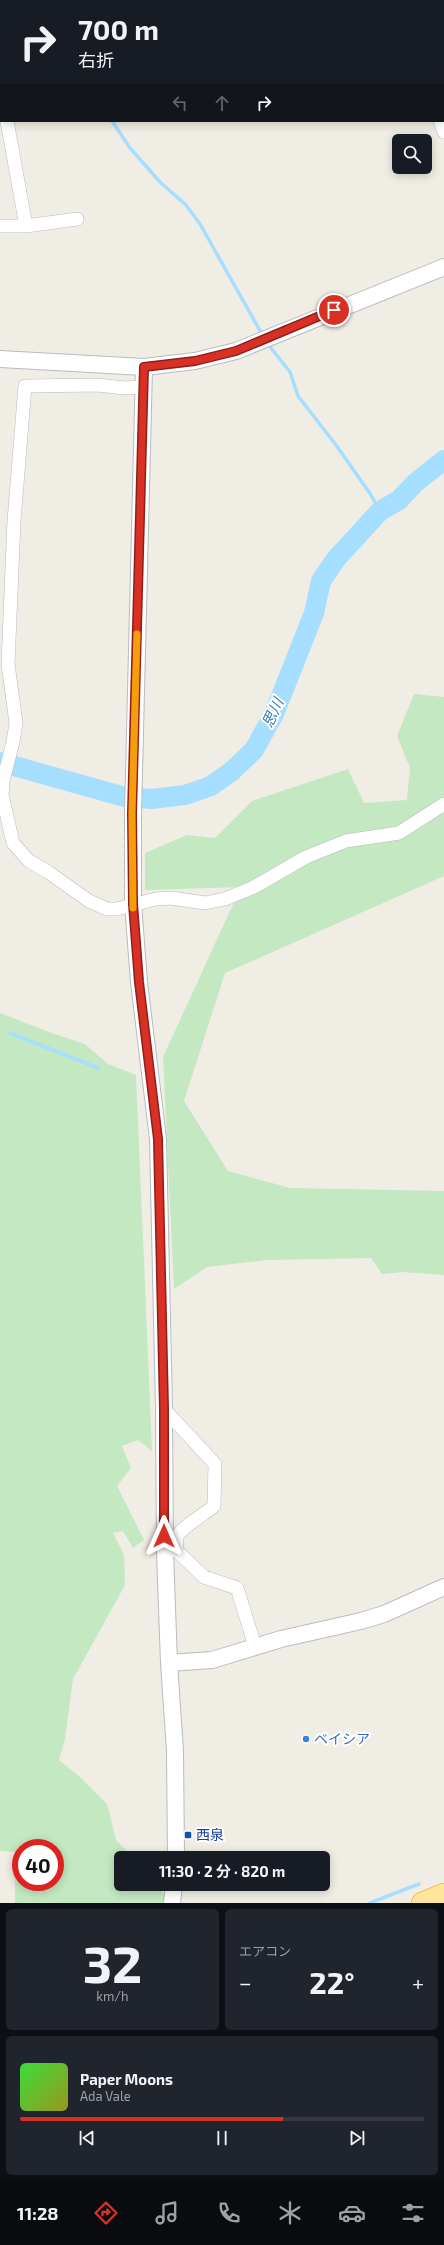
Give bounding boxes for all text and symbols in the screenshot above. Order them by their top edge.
text: 700 m [78,12,159,46]
icon: right [12,16,64,68]
text: 右折 [78,49,114,71]
icon: left [169,92,191,114]
icon: ahead [211,92,233,114]
icon: right [253,92,275,114]
map controls [392,134,432,174]
button: search [392,134,432,174]
pin [317,293,351,327]
icon: arrive [323,299,345,321]
water label: 思川 [258,693,287,730]
position arrow [143,1515,185,1557]
place label: ベイシア [314,1730,370,1747]
marker: ベイシア [301,1734,311,1744]
place label: 西泉 [196,1826,224,1843]
marker: 西泉 [183,1830,193,1840]
speed limit sign: 40 [12,1839,64,1891]
text: 11:30 · 2 分 · 820 m [159,1862,285,1880]
text: 32 [83,1931,142,1993]
text: エアコン [239,1943,291,1959]
text: 22° [309,1964,354,2000]
text: − [239,1969,252,1995]
text: + [412,1969,424,1995]
text: km/h [96,1988,129,2004]
text: Paper Moons [80,2070,173,2088]
text: Ada Vale [80,2088,131,2104]
icon: previous [76,2127,98,2149]
icon: pause [211,2127,233,2149]
icon: next [346,2127,368,2149]
icon: directions [92,2199,120,2227]
icon: music [153,2199,181,2227]
icon: phone [215,2199,243,2227]
icon: climate [276,2199,304,2227]
icon: car [338,2199,366,2227]
icon: filters [399,2199,427,2227]
text: 11:28 [17,2202,59,2224]

